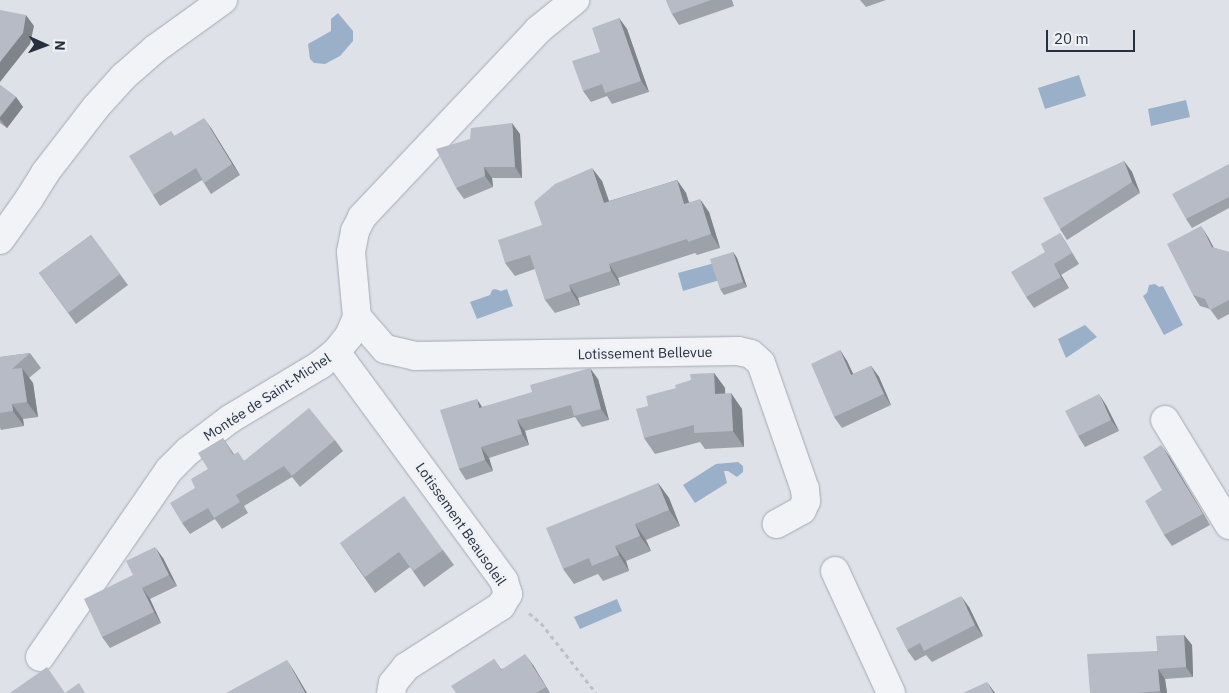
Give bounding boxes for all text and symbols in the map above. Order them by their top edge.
north arrow [20,20,70,70]
scale bar [1049,20,1138,52]
text: 20 m [1054,29,1089,48]
text: N [51,40,69,51]
street label: Lotissement Bellevue [577,343,713,363]
street label: Montée de Saint-Michel [200,350,334,444]
street label: Lotissement Beausoleil [412,459,510,589]

